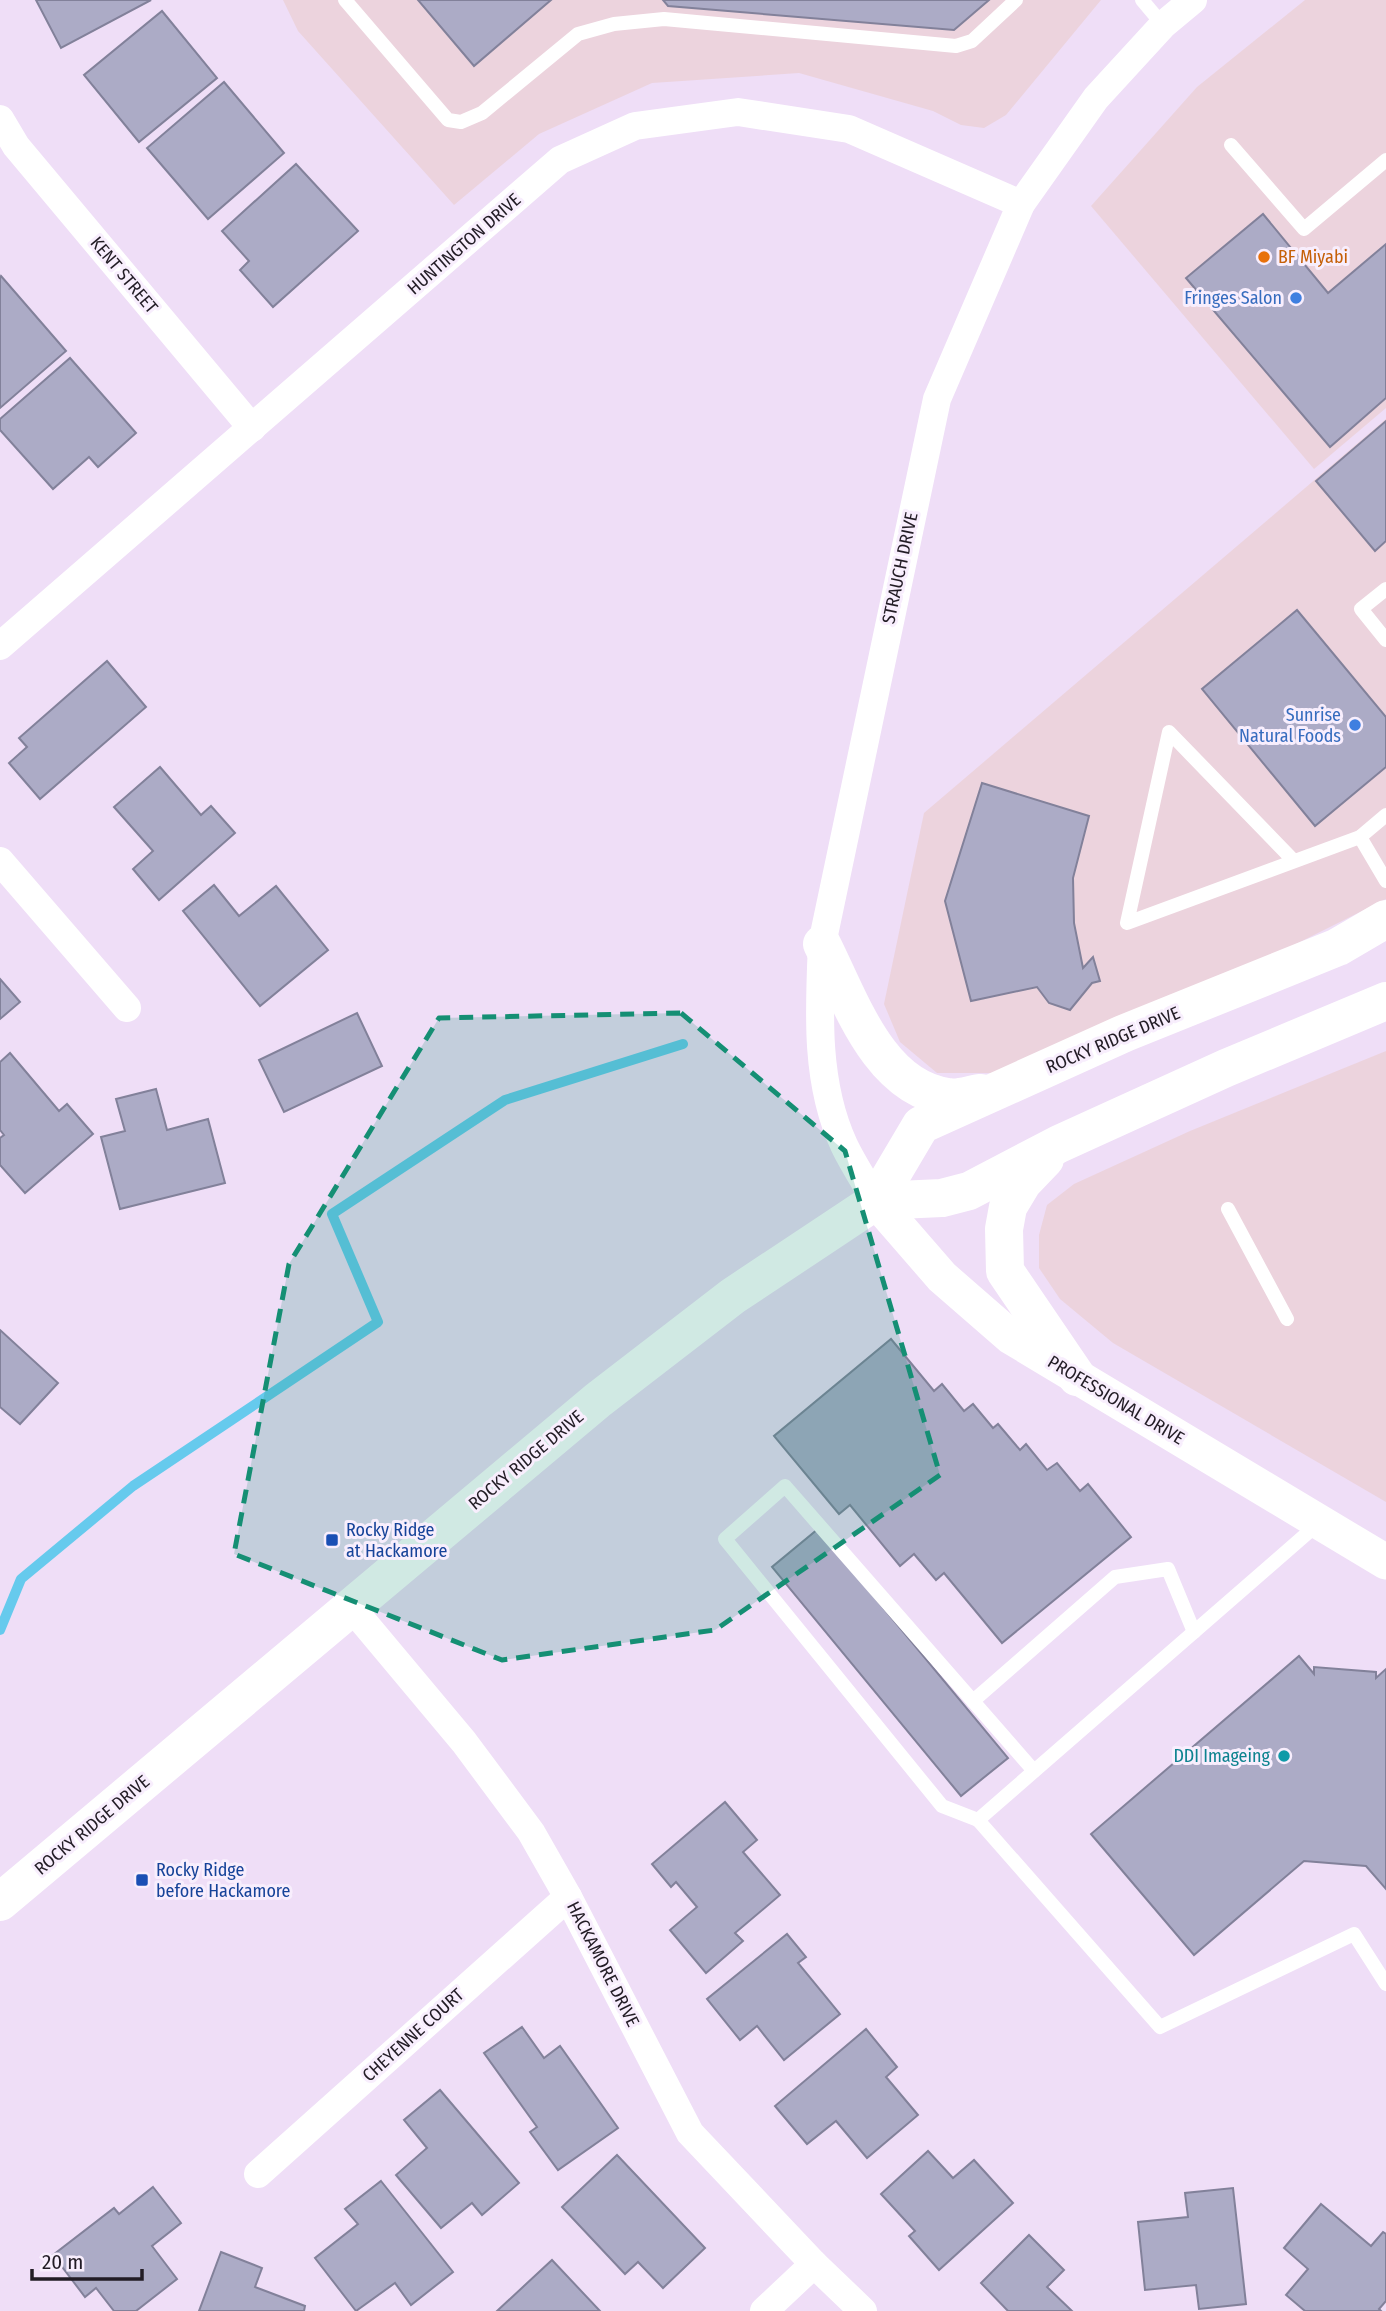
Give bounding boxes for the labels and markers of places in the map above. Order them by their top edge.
place label: BF Miyabi [1278,246,1348,268]
marker: BF Miyabi [1256,249,1272,265]
place label: Fringes Salon [1184,287,1282,309]
marker: Fringes Salon [1288,290,1304,306]
place label: Sunrise Natural Foods [1239,704,1341,747]
marker: Sunrise Natural Foods [1347,717,1363,733]
place label: Rocky Ridge at Hackamore [346,1519,447,1562]
marker: Rocky Ridge at Hackamore [324,1532,340,1548]
place label: DDI Imageing [1173,1745,1271,1767]
marker: DDI Imageing [1276,1748,1292,1764]
place label: Rocky Ridge before Hackamore [156,1859,291,1902]
marker: Rocky Ridge before Hackamore [134,1872,150,1888]

